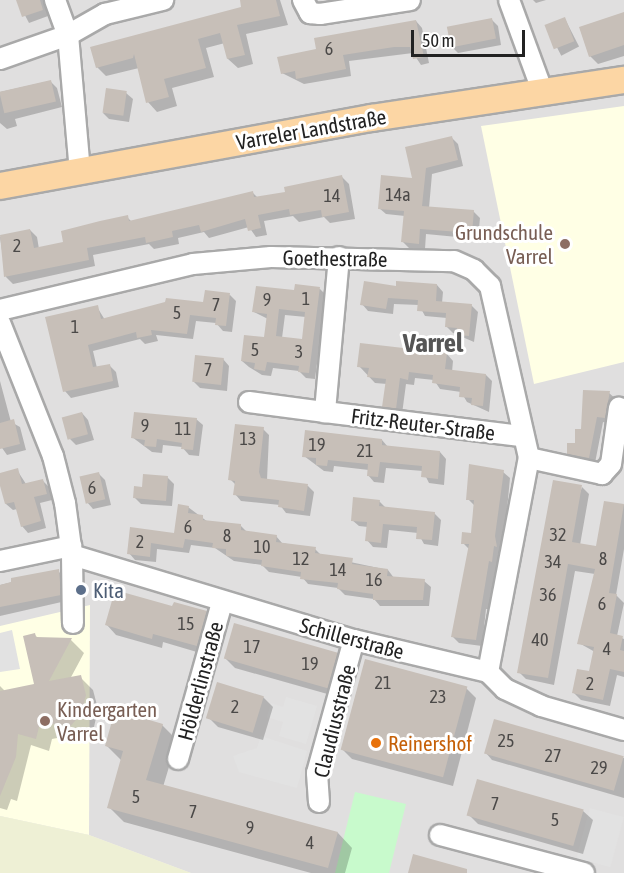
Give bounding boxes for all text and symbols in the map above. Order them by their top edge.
scale bar [414,18,528,56]
text: 50 m [422,30,454,51]
house number: 6 [325,38,333,60]
street label: Varreler Landstraße [234,103,388,155]
house number: 14a [385,184,411,206]
house number: 14 [324,185,340,207]
place label: Grundschule Varrel [455,219,553,269]
house number: 2 [13,235,21,257]
marker: Grundschule Varrel [558,237,572,251]
street label: Goethestraße [282,244,388,272]
house number: 1 [302,288,310,310]
house number: 9 [263,289,271,311]
house number: 7 [212,294,220,316]
house number: 5 [173,302,181,324]
house number: 1 [71,316,79,338]
district label: Varrel [403,327,463,359]
house number: 5 [251,339,259,361]
house number: 3 [295,341,303,363]
house number: 7 [204,359,212,381]
street label: Fritz-Reuter-Straße [350,403,496,445]
house number: 9 [141,415,149,437]
house number: 11 [175,418,191,440]
house number: 13 [240,428,256,450]
house number: 19 [309,434,325,456]
house number: 21 [357,440,373,462]
house number: 6 [88,477,96,499]
house number: 6 [184,516,192,538]
house number: 32 [550,524,566,546]
house number: 8 [223,525,231,547]
house number: 2 [136,531,144,553]
house number: 10 [254,536,270,558]
house number: 12 [293,548,309,570]
house number: 8 [599,548,607,570]
house number: 34 [545,551,561,573]
house number: 14 [330,559,346,581]
house number: 16 [366,569,382,591]
place label: Kita [93,577,124,603]
marker: Kita [74,583,88,597]
house number: 36 [540,584,556,606]
house number: 6 [598,593,606,615]
street label: Schillerstraße [297,612,407,664]
house number: 15 [178,613,194,635]
street label: Hölderlinstraße [172,619,228,743]
house number: 40 [532,629,548,651]
house number: 17 [244,636,260,658]
house number: 4 [603,638,611,660]
house number: 19 [302,653,318,675]
street label: Claudiusstraße [308,662,360,780]
house number: 21 [375,672,391,694]
house number: 2 [586,673,594,695]
house number: 23 [430,686,446,708]
place label: Kindergarten Varrel [57,696,157,746]
house number: 2 [231,696,239,718]
marker: Kindergarten Varrel [38,714,52,728]
place label: Reinershof [388,730,472,756]
house number: 25 [498,730,514,752]
marker: Reinershof [369,736,383,750]
house number: 27 [545,745,561,767]
house number: 29 [591,757,607,779]
house number: 5 [132,786,140,808]
house number: 7 [491,793,499,815]
house number: 7 [189,801,197,823]
house number: 5 [551,809,559,831]
house number: 9 [246,817,254,839]
house number: 4 [306,832,314,854]

